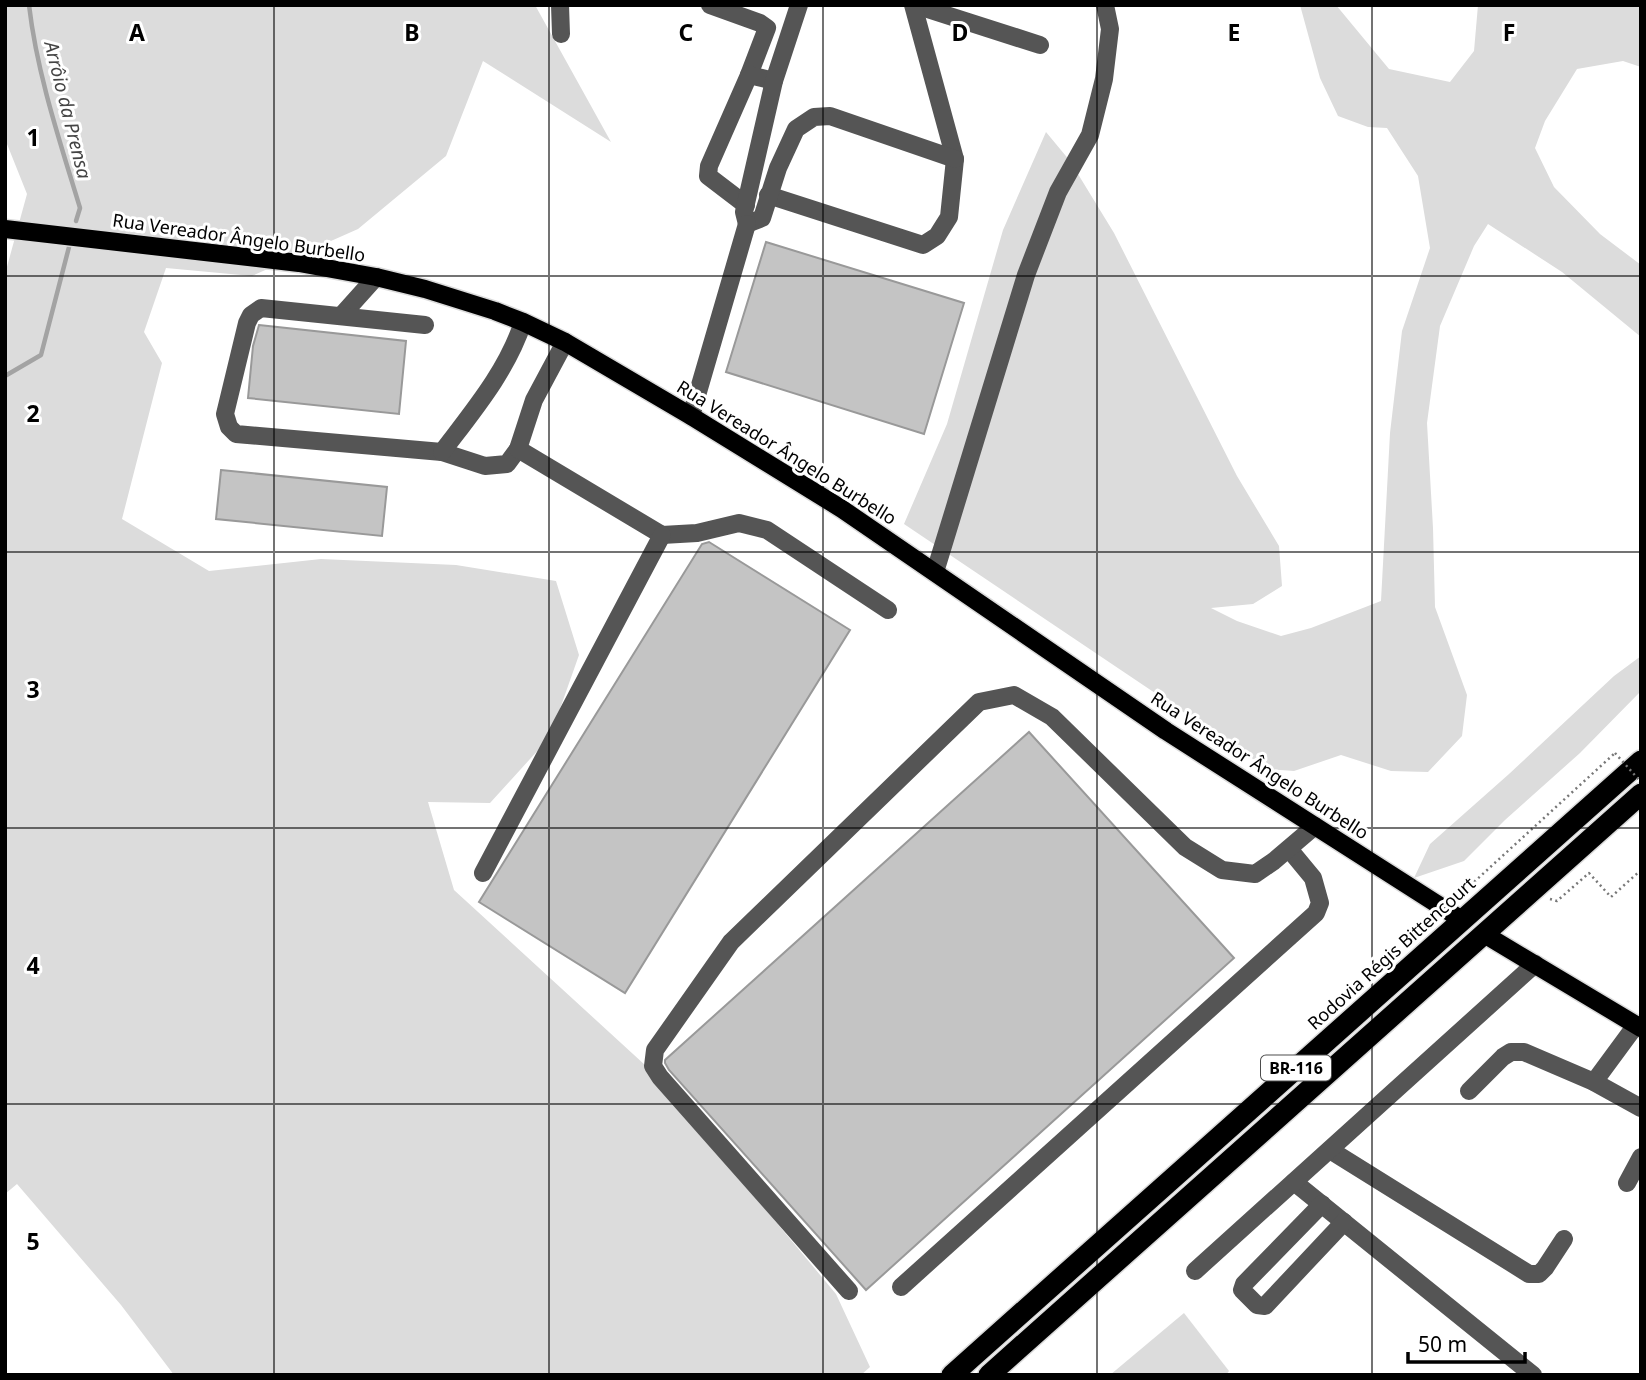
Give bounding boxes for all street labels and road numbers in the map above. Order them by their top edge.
street label: Rua Vereador Ângelo Burbello [111,207,367,267]
street label: Rua Vereador Ângelo Burbello [673,374,901,530]
street label: Rua Vereador Ângelo Burbello [1147,686,1373,844]
street label: Rodovia Régis Bittencourt [1302,871,1480,1035]
road number: BR-116 [1261,1056,1331,1080]

